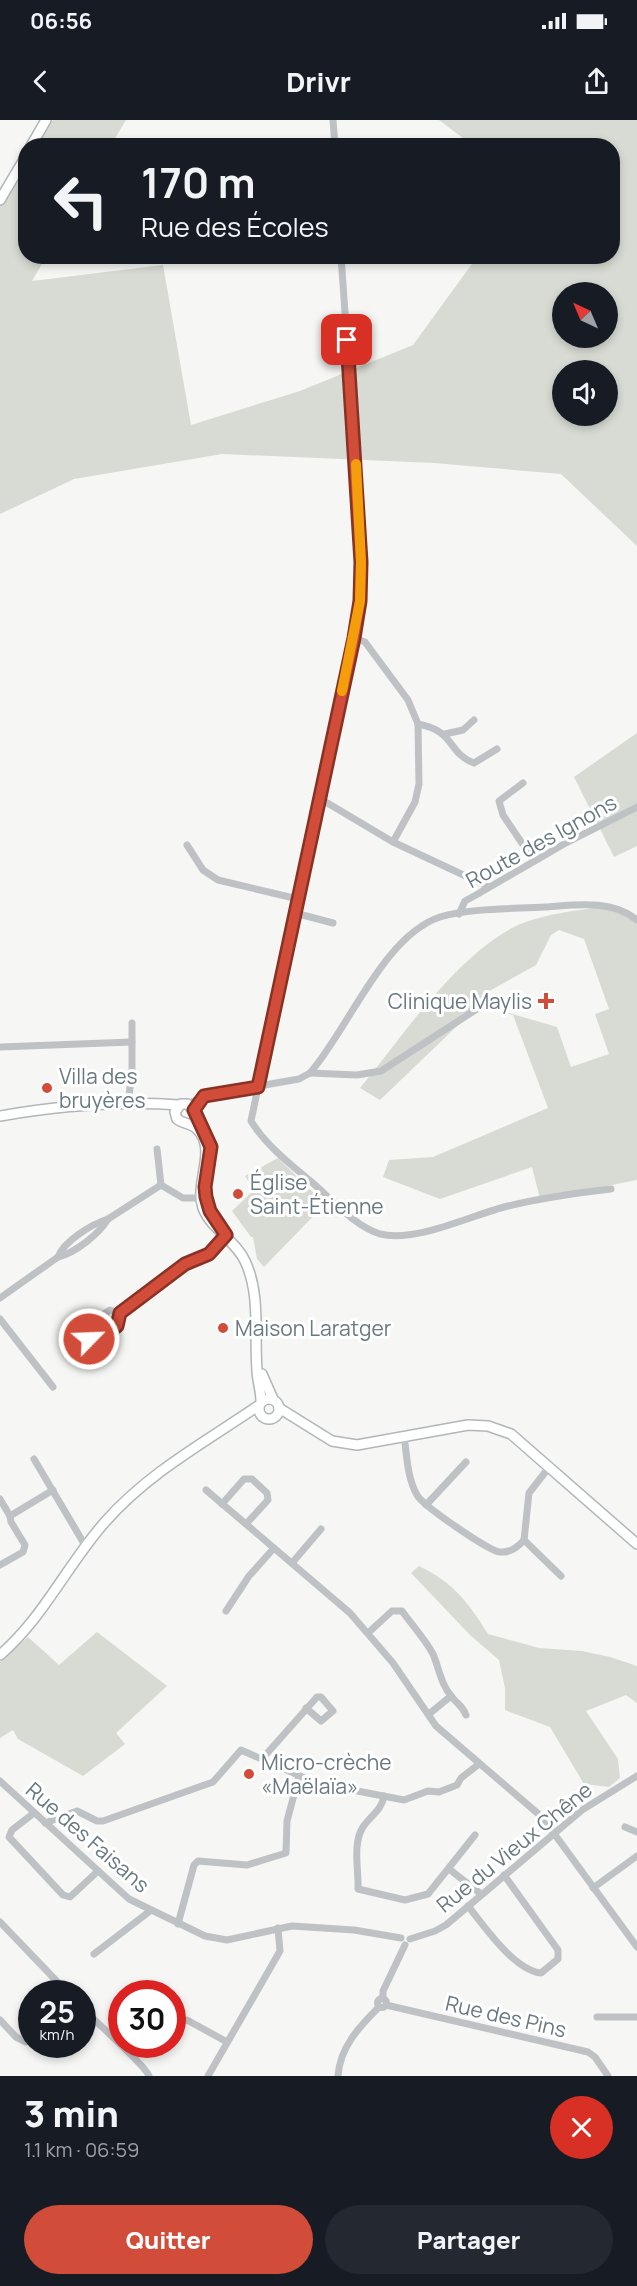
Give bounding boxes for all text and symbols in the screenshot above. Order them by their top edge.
text: 06:56 [30,6,92,36]
text: Drivr [286,63,351,100]
icon: back [24,65,57,98]
icon: share [580,65,613,98]
text: 170 m [141,153,256,211]
icon: left [42,162,120,240]
text: Rue des Écoles [141,208,329,245]
north arrow [552,282,618,348]
map controls [552,282,618,426]
pin [321,314,372,365]
icon: arrive [330,323,363,356]
button: sound [552,360,618,426]
street label: Route des Ignons [461,788,621,894]
place label: Clinique Maylis [388,987,532,1015]
marker: Clinique Maylis [537,992,555,1010]
place label: Villa des bruyères [59,1062,146,1114]
marker: Villa des bruyères [40,1081,54,1095]
place label: Église Saint-Étienne [250,1168,384,1220]
marker: Église Saint-Étienne [231,1187,245,1201]
position arrow [57,1307,121,1371]
place label: Maison Laratger [235,1314,392,1342]
marker: Maison Laratger [216,1321,230,1335]
place label: Micro-crèche «Maëlaïa» [261,1748,392,1800]
marker: Micro-crèche «Maëlaïa» [242,1767,256,1781]
street label: Rue des Faisans [20,1776,156,1898]
street label: Rue du Vieux Chêne [430,1776,598,1918]
speed limit sign: 30 [108,1980,186,2058]
street label: Rue des Pins [443,1988,569,2044]
text: 25 [39,1991,75,2032]
text: km/h [40,2024,74,2045]
text: 3 min [24,2089,119,2138]
button: close [550,2096,613,2159]
text: 1.1 km · 06:59 [24,2136,139,2163]
button: Quitter [24,2205,313,2274]
button: Partager [325,2205,613,2274]

